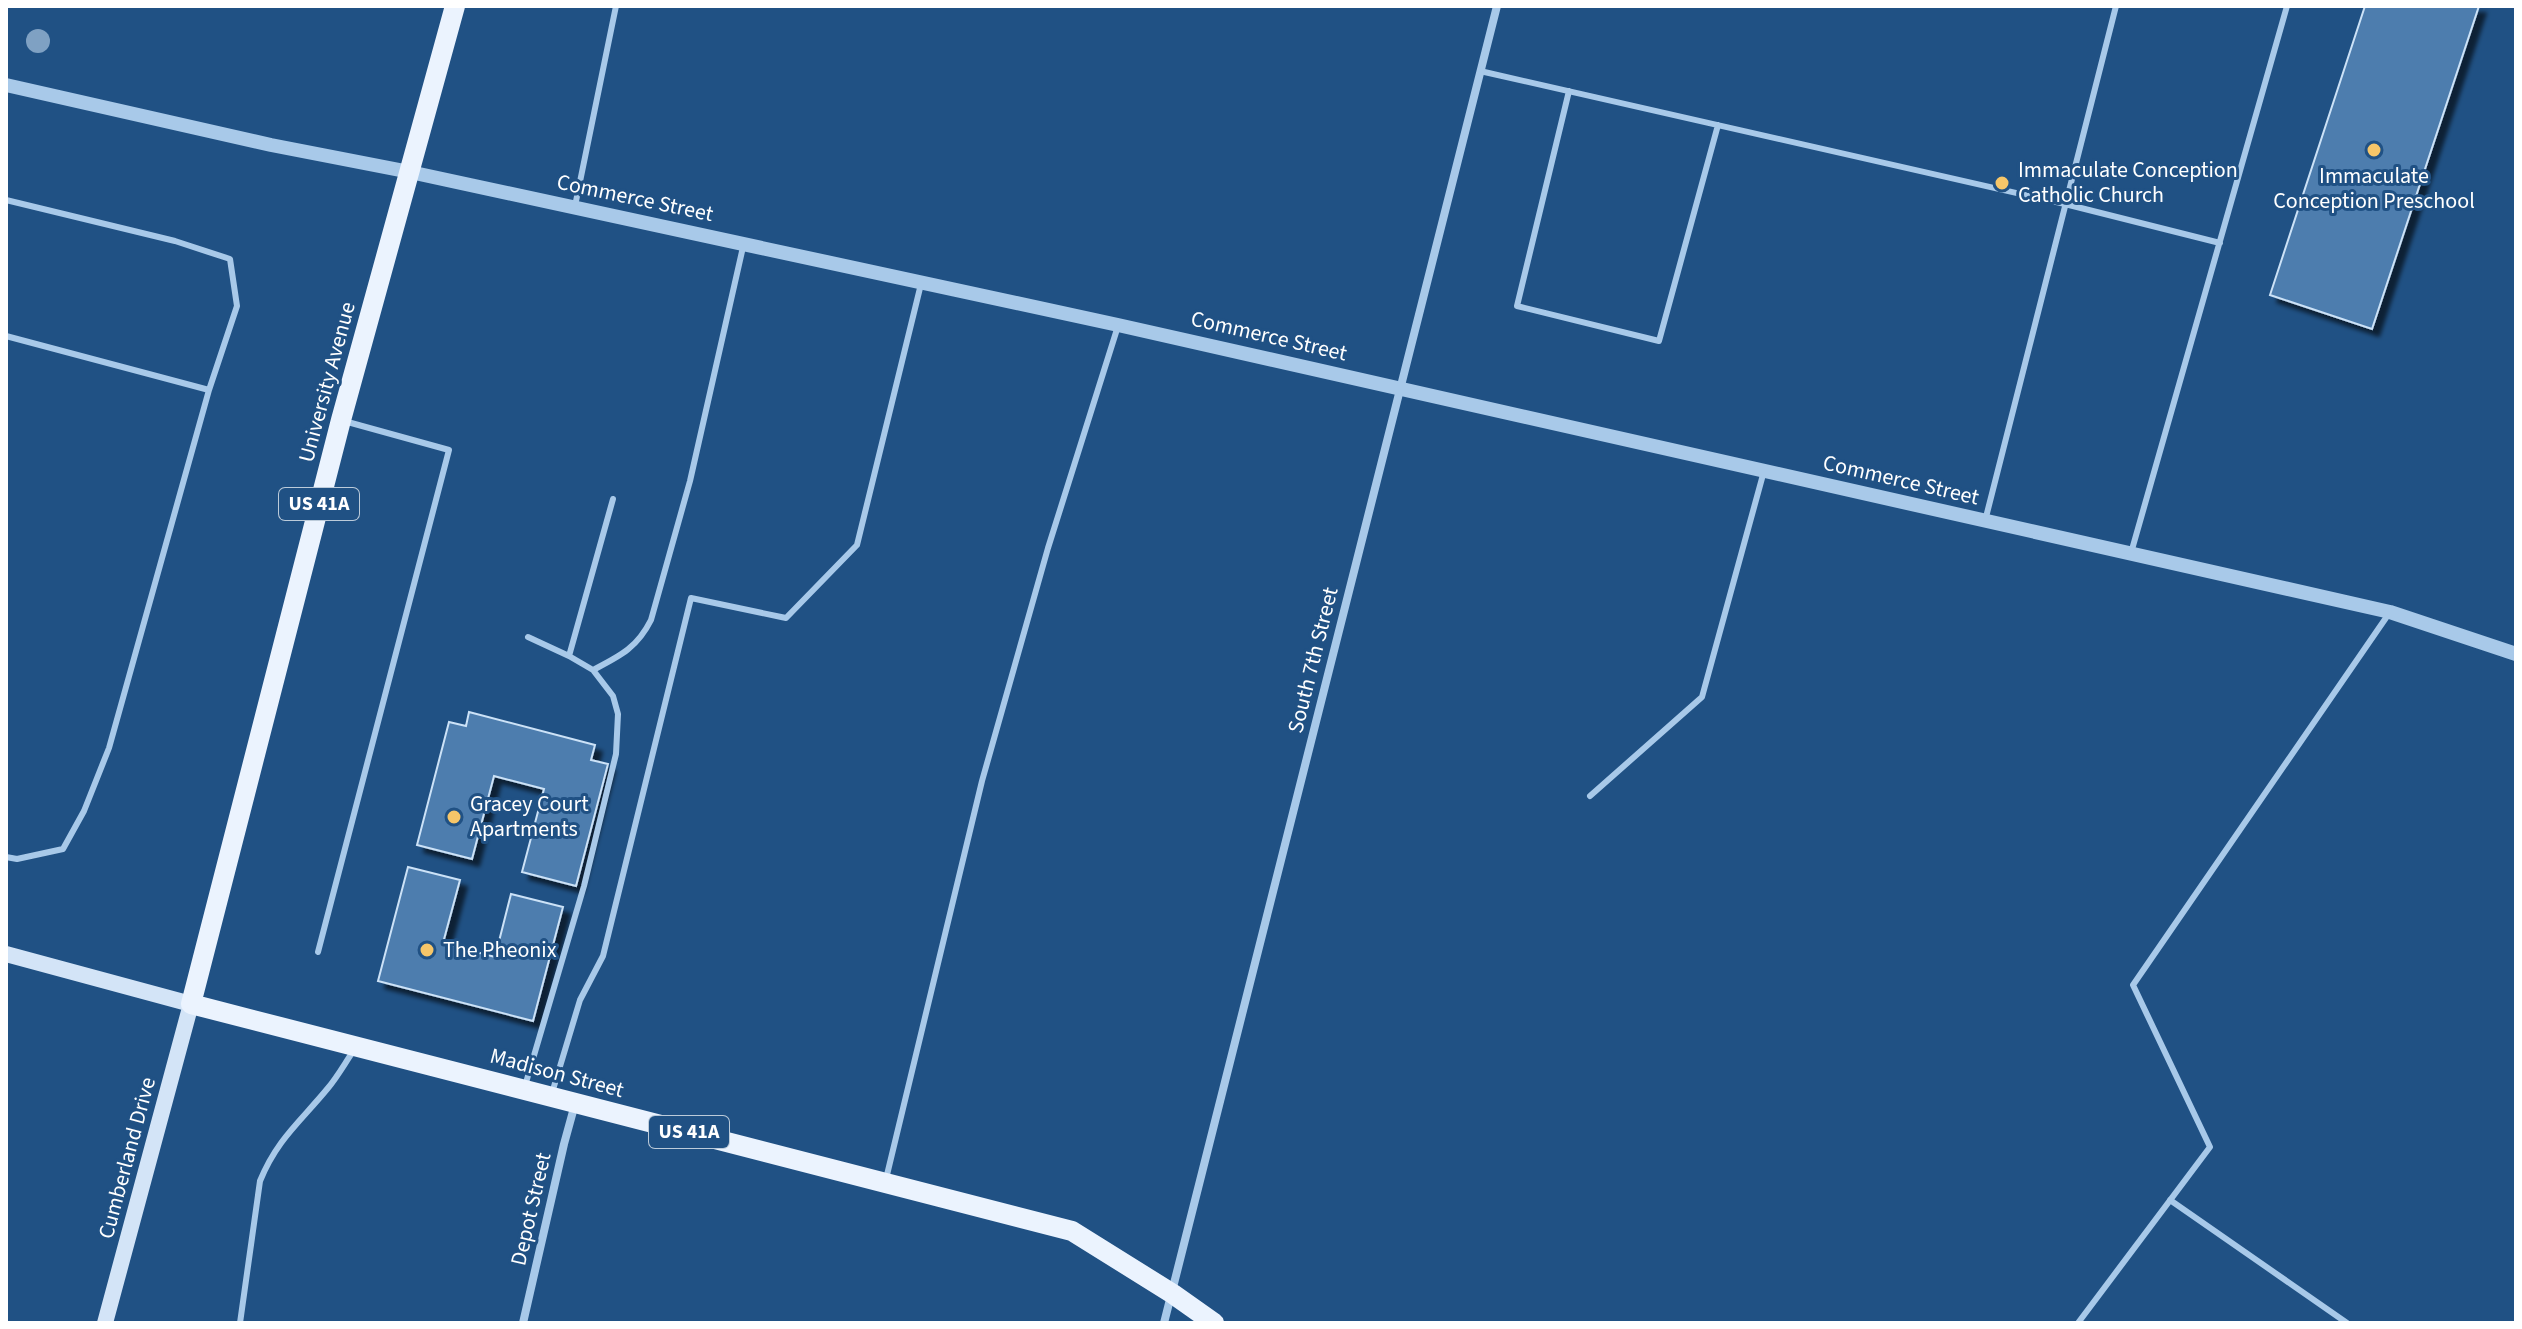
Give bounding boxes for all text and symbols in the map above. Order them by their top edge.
marker: Immaculate Conception Preschool [2365,141,2383,159]
place label: Immaculate Conception Catholic Church [2018,154,2238,211]
place label: Immaculate Conception Preschool [2273,160,2475,217]
street label: Commerce Street [554,166,717,230]
marker: Immaculate Conception Catholic Church [1993,174,2011,192]
street label: University Avenue [290,298,364,466]
street label: Commerce Street [1188,302,1351,370]
street label: Commerce Street [1820,446,1983,514]
road number: US 41A [279,488,359,520]
street label: South 7th Street [1279,583,1347,736]
place label: Gracey Court Apartments [470,788,589,845]
marker: Gracey Court Apartments [445,808,463,826]
place label: The Pheonix [443,934,557,966]
marker: The Pheonix [418,941,436,959]
street label: Madison Street [486,1040,628,1106]
street label: Cumberland Drive [90,1073,164,1242]
road number: US 41A [649,1116,729,1148]
street label: Depot Street [502,1149,560,1269]

